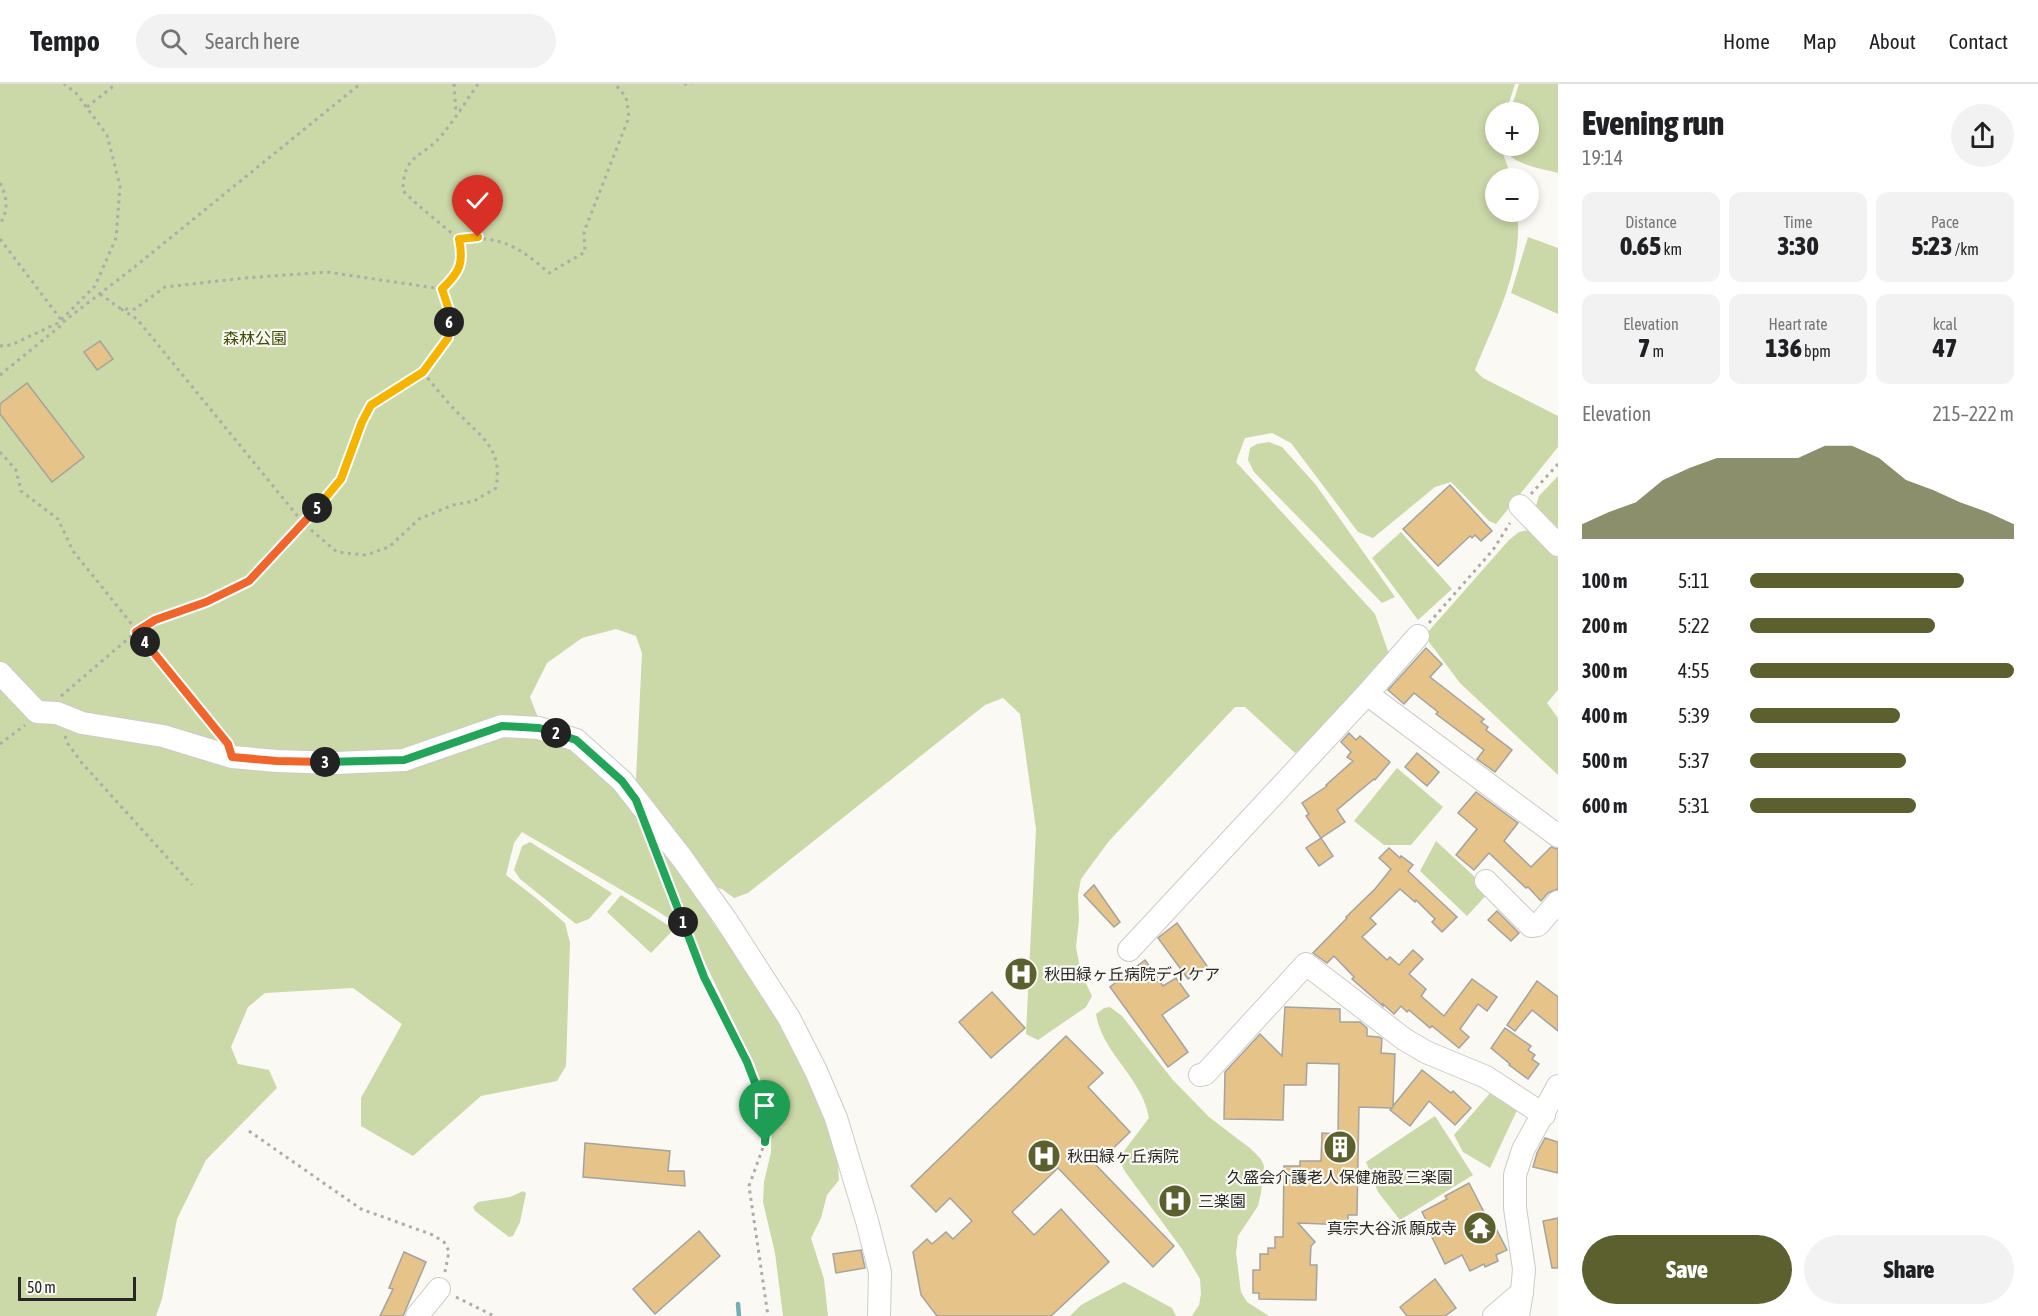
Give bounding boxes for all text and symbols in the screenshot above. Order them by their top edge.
search box [136,14,556,68]
text: Tempo [30,25,100,57]
icon: search [157,25,190,58]
text: Search here [205,28,300,54]
text: Home [1723,29,1770,53]
text: Map [1803,29,1837,53]
text: About [1870,29,1916,53]
text: Contact [1949,29,2008,53]
map controls [1485,102,1539,222]
button: + [1485,102,1539,156]
text: Evening run [1582,104,1724,142]
button: share [1951,104,2014,167]
text: 19:14 [1582,146,1623,169]
button: − [1485,168,1539,222]
pin [452,175,503,237]
icon: check [461,184,494,217]
text: Distance [1625,213,1677,231]
text: Time [1783,213,1813,231]
text: Pace [1931,213,1959,231]
text: 0.65 [1620,231,1661,261]
text: 3:30 [1777,231,1819,261]
text: 5:23 [1911,231,1953,261]
text: km [1661,240,1682,258]
text: /km [1953,240,1979,258]
pin: 6 [434,307,464,337]
text: 6 [445,313,453,331]
text: Elevation [1623,315,1679,333]
text: Heart rate [1769,315,1827,333]
text: kcal [1933,315,1957,333]
park label: 森林公園 [223,329,287,347]
text: 7 [1638,333,1650,363]
text: 136 [1765,333,1802,363]
text: 47 [1933,333,1957,363]
text: m [1650,342,1664,360]
text: bpm [1802,342,1831,360]
text: Elevation [1582,402,1651,425]
text: 215–222 m [1932,402,2014,425]
pin: 5 [302,493,332,523]
text: 5 [313,499,321,517]
text: 100 m [1582,569,1627,592]
text: 5:11 [1678,569,1710,592]
text: 200 m [1582,614,1627,637]
text: 5:22 [1678,614,1710,637]
pin: 4 [130,627,160,657]
text: 4 [141,633,149,651]
text: 300 m [1582,659,1627,682]
text: 4:55 [1678,659,1710,682]
text: 400 m [1582,704,1627,727]
text: 5:39 [1678,704,1710,727]
pin: 2 [541,718,571,748]
text: 2 [552,724,560,742]
pin: 3 [310,747,340,777]
text: 500 m [1582,749,1627,772]
text: 5:37 [1678,749,1710,772]
text: 3 [321,753,329,771]
text: 600 m [1582,794,1627,817]
text: 5:31 [1678,794,1710,817]
pin: 1 [668,907,698,937]
text: 1 [679,913,687,931]
hospital icon: 秋田緑ヶ丘病院デイケア [1003,956,1039,992]
place label: 秋田緑ヶ丘病院デイケア [1044,965,1220,983]
pin [739,1080,790,1142]
icon: arrive [748,1089,781,1122]
building icon: 久盛会介護老人保健施設 三楽園 [1322,1129,1358,1165]
hospital icon: 秋田緑ヶ丘病院 [1026,1138,1062,1174]
place label: 秋田緑ヶ丘病院 [1067,1147,1179,1165]
place label: 久盛会介護老人保健施設 三楽園 [1227,1168,1453,1186]
hospital icon: 三楽園 [1157,1183,1193,1219]
place label: 三楽園 [1198,1192,1246,1210]
temple icon: 真宗大谷派 願成寺 [1462,1210,1498,1246]
place label: 真宗大谷派 願成寺 [1327,1219,1457,1237]
button: Save [1582,1235,1792,1304]
button: Share [1804,1235,2014,1304]
scale bar [18,1274,136,1302]
text: 50 m [27,1278,56,1296]

